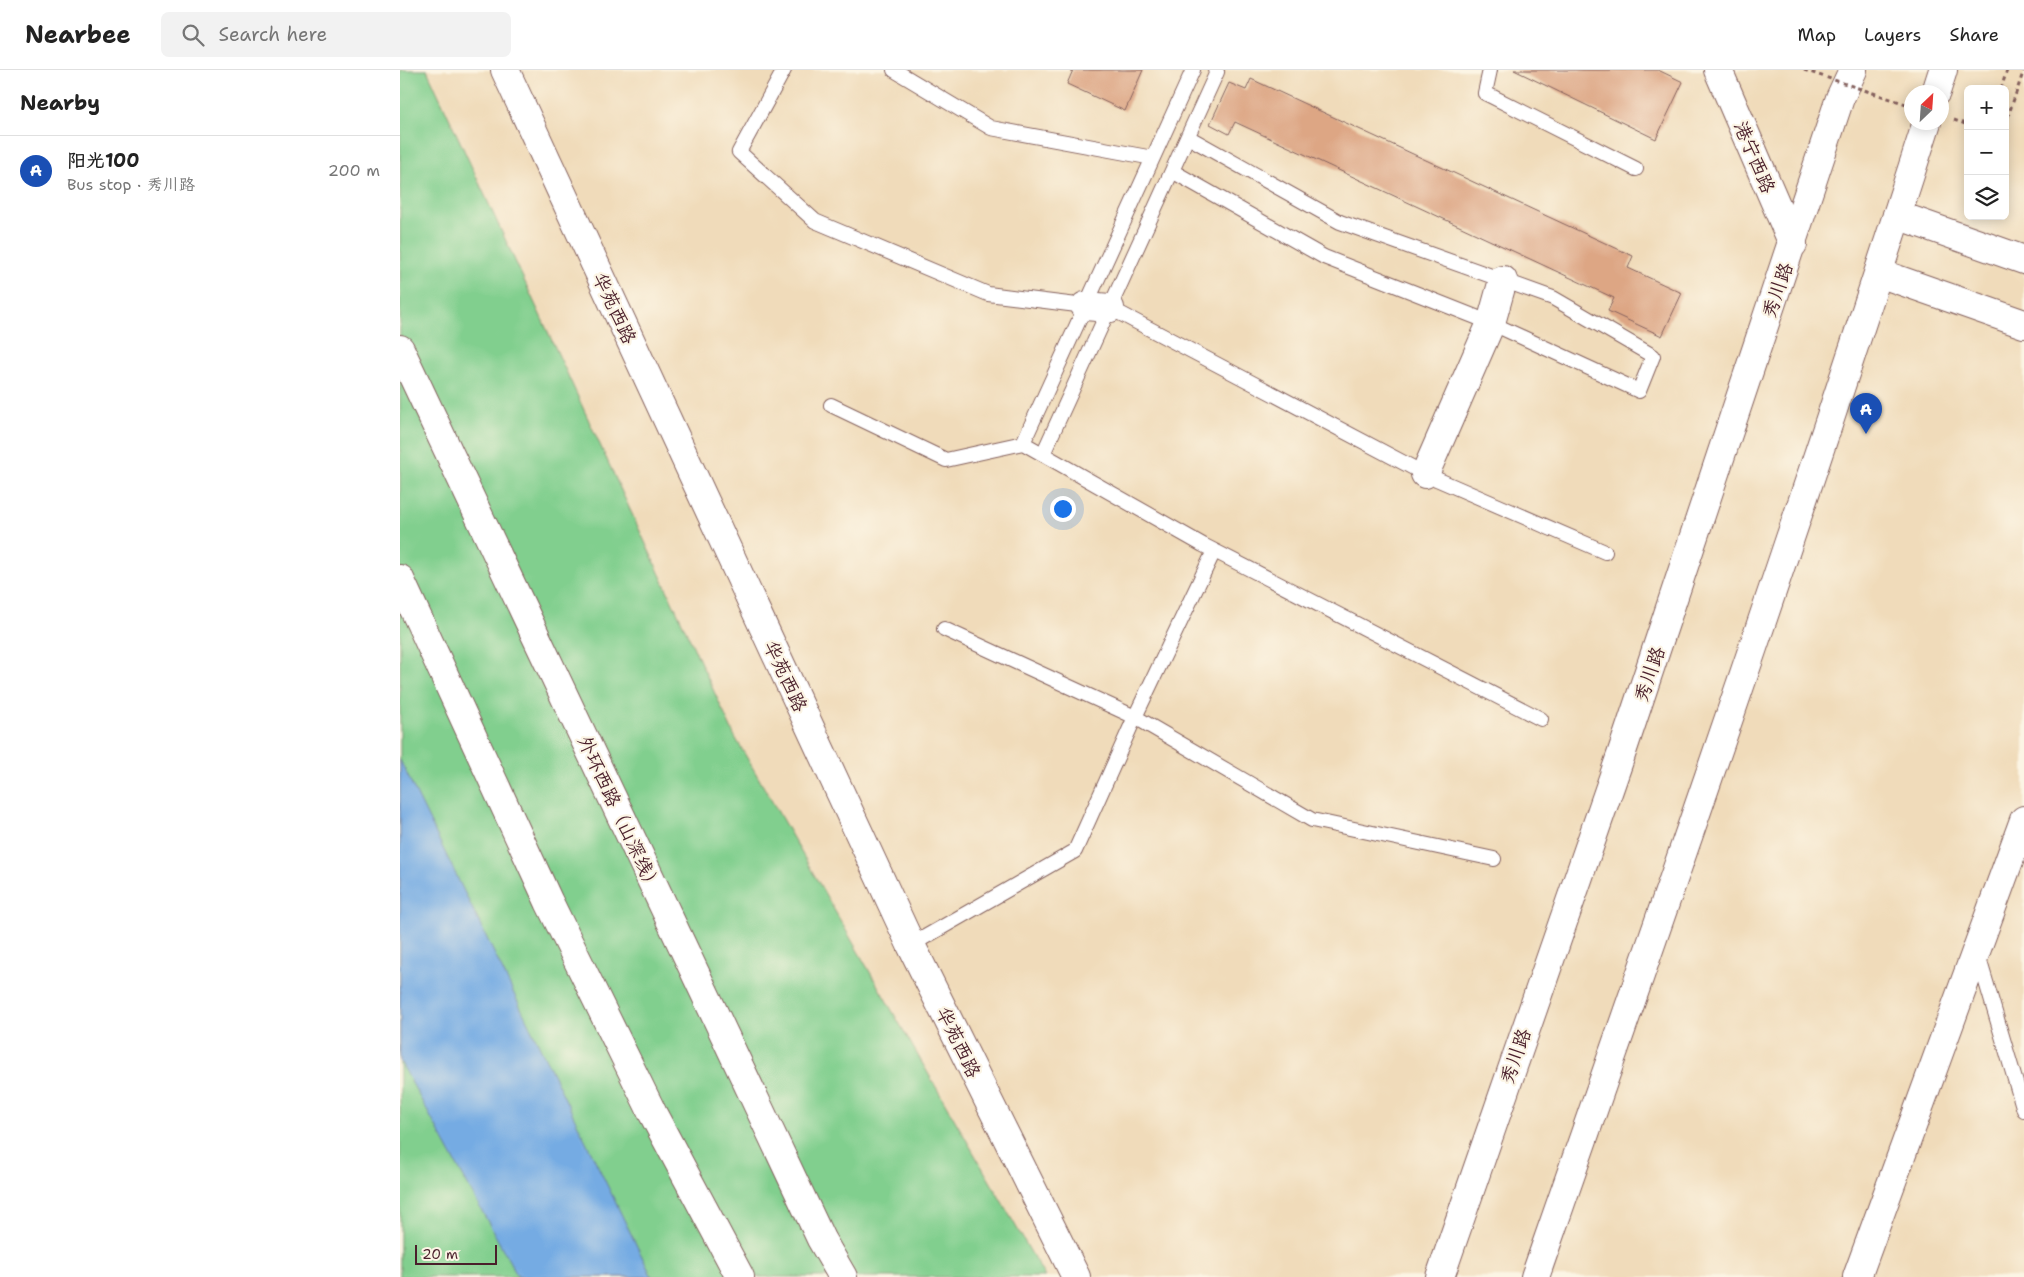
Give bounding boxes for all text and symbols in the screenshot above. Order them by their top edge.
search box [161,12,511,57]
text: Nearbee [25,19,131,51]
icon: search [179,21,207,49]
text: Search here [219,22,327,47]
text: Map [1798,23,1836,47]
text: Layers [1864,23,1921,47]
text: Share [1949,23,1999,47]
north arrow [1904,85,1949,130]
map controls [1964,85,2009,220]
button: + [1964,85,2009,130]
text: Nearby [20,89,100,117]
street label: 港宁西路 [1728,117,1781,197]
button: − [1964,130,2009,175]
text: 阳光100 [67,148,140,173]
text: A [30,160,42,181]
text: 200 m [328,160,380,181]
text: Bus stop · 秀川路 [67,174,195,195]
button: layers [1964,175,2009,220]
street label: 秀川路 [1756,259,1799,321]
street label: 华苑西路 [587,268,642,348]
pin: A [1850,393,1882,434]
your location [1050,496,1076,522]
street label: 华苑西路 [758,636,813,716]
street label: 秀川路 [1628,643,1671,705]
street label: 外环西路（山深线） [572,731,667,897]
street label: 华苑西路 [931,1003,986,1082]
street label: 秀川路 [1494,1025,1537,1087]
scale bar [415,1242,498,1265]
text: 20 m [422,1245,458,1263]

